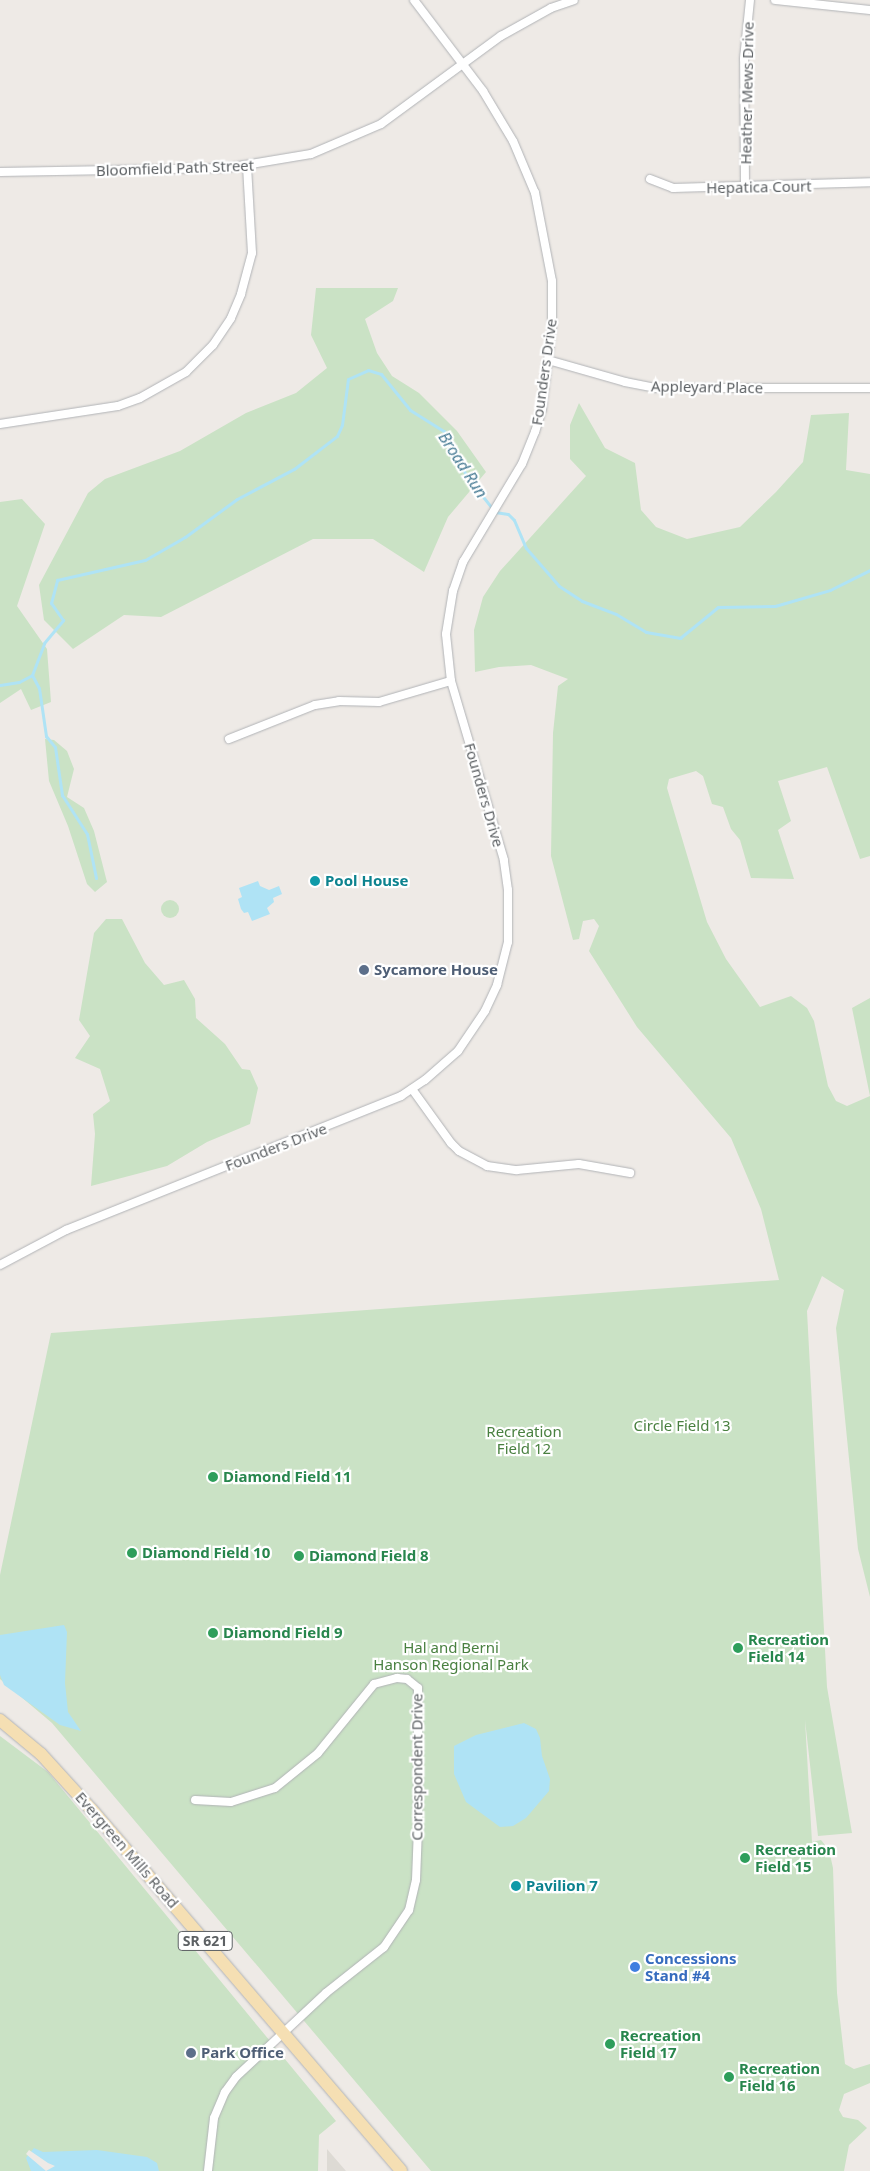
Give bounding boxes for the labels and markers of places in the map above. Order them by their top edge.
place label: Pool House [325,872,409,890]
marker: Pool House [309,875,321,887]
place label: Sycamore House [374,961,498,979]
marker: Sycamore House [358,964,370,976]
place label: Diamond Field 11 [223,1468,351,1486]
marker: Diamond Field 11 [207,1471,219,1483]
place label: Diamond Field 10 [142,1544,270,1562]
marker: Diamond Field 10 [126,1547,138,1559]
place label: Diamond Field 8 [309,1547,429,1565]
marker: Diamond Field 8 [293,1550,305,1562]
place label: Diamond Field 9 [223,1624,343,1642]
marker: Diamond Field 9 [207,1627,219,1639]
place label: Recreation Field 14 [748,1630,829,1665]
marker: Recreation Field 14 [732,1642,744,1654]
place label: Recreation Field 15 [755,1840,836,1875]
marker: Recreation Field 15 [739,1852,751,1864]
place label: Pavilion 7 [526,1877,598,1895]
marker: Pavilion 7 [510,1880,522,1892]
place label: Concessions Stand #4 [645,1949,737,1984]
marker: Concessions Stand #4 [629,1961,641,1973]
place label: Recreation Field 17 [620,2026,701,2061]
marker: Recreation Field 17 [604,2038,616,2050]
place label: Park Office [201,2044,284,2062]
marker: Park Office [185,2047,197,2059]
place label: Recreation Field 16 [739,2059,820,2094]
marker: Recreation Field 16 [723,2071,735,2083]

